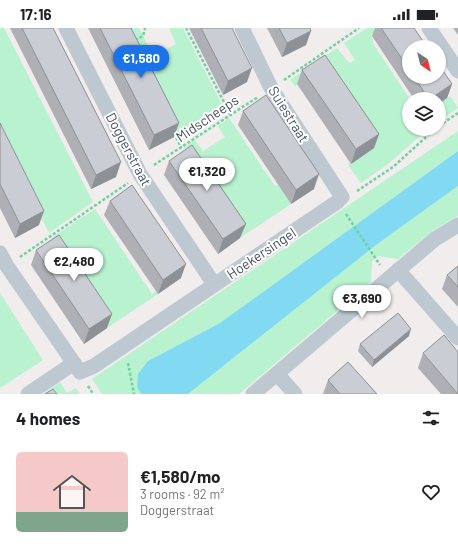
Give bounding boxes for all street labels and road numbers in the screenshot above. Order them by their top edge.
street label: Suiestraat [265,83,313,145]
street label: Midscheeps [172,91,242,145]
street label: Doggerstraat [103,110,155,188]
street label: Hoekersingel [223,224,299,282]

